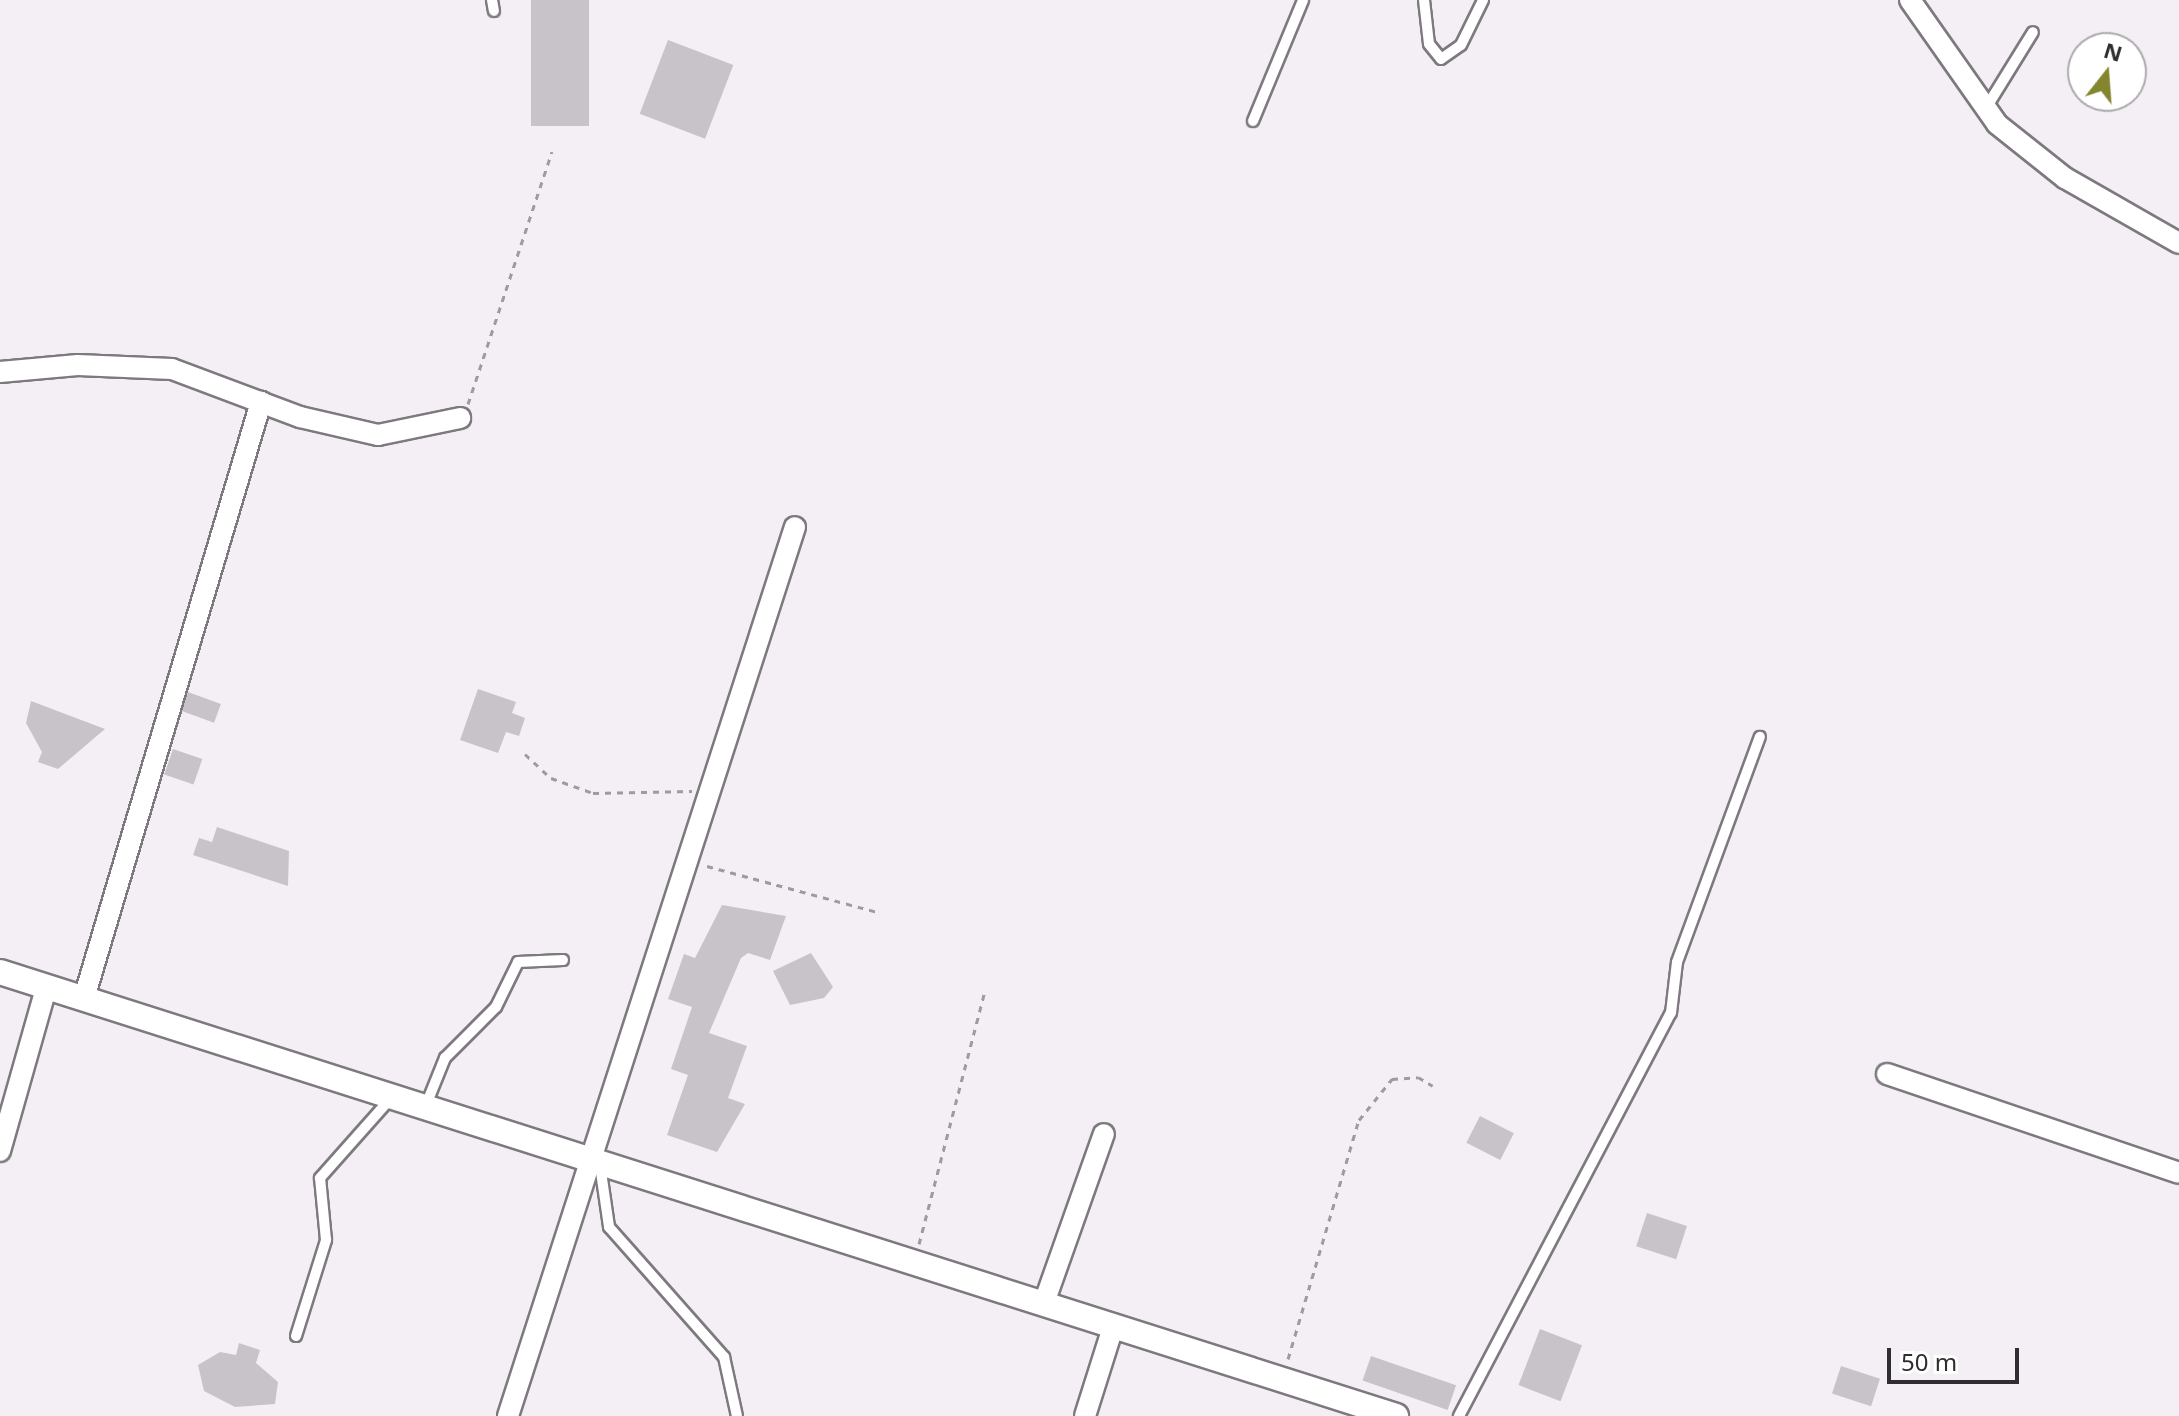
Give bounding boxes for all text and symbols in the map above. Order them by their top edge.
north arrow [2067,32,2147,112]
text: N [2100,34,2126,68]
scale bar [1891,1332,2023,1382]
text: 50 m [1901,1345,1957,1378]

